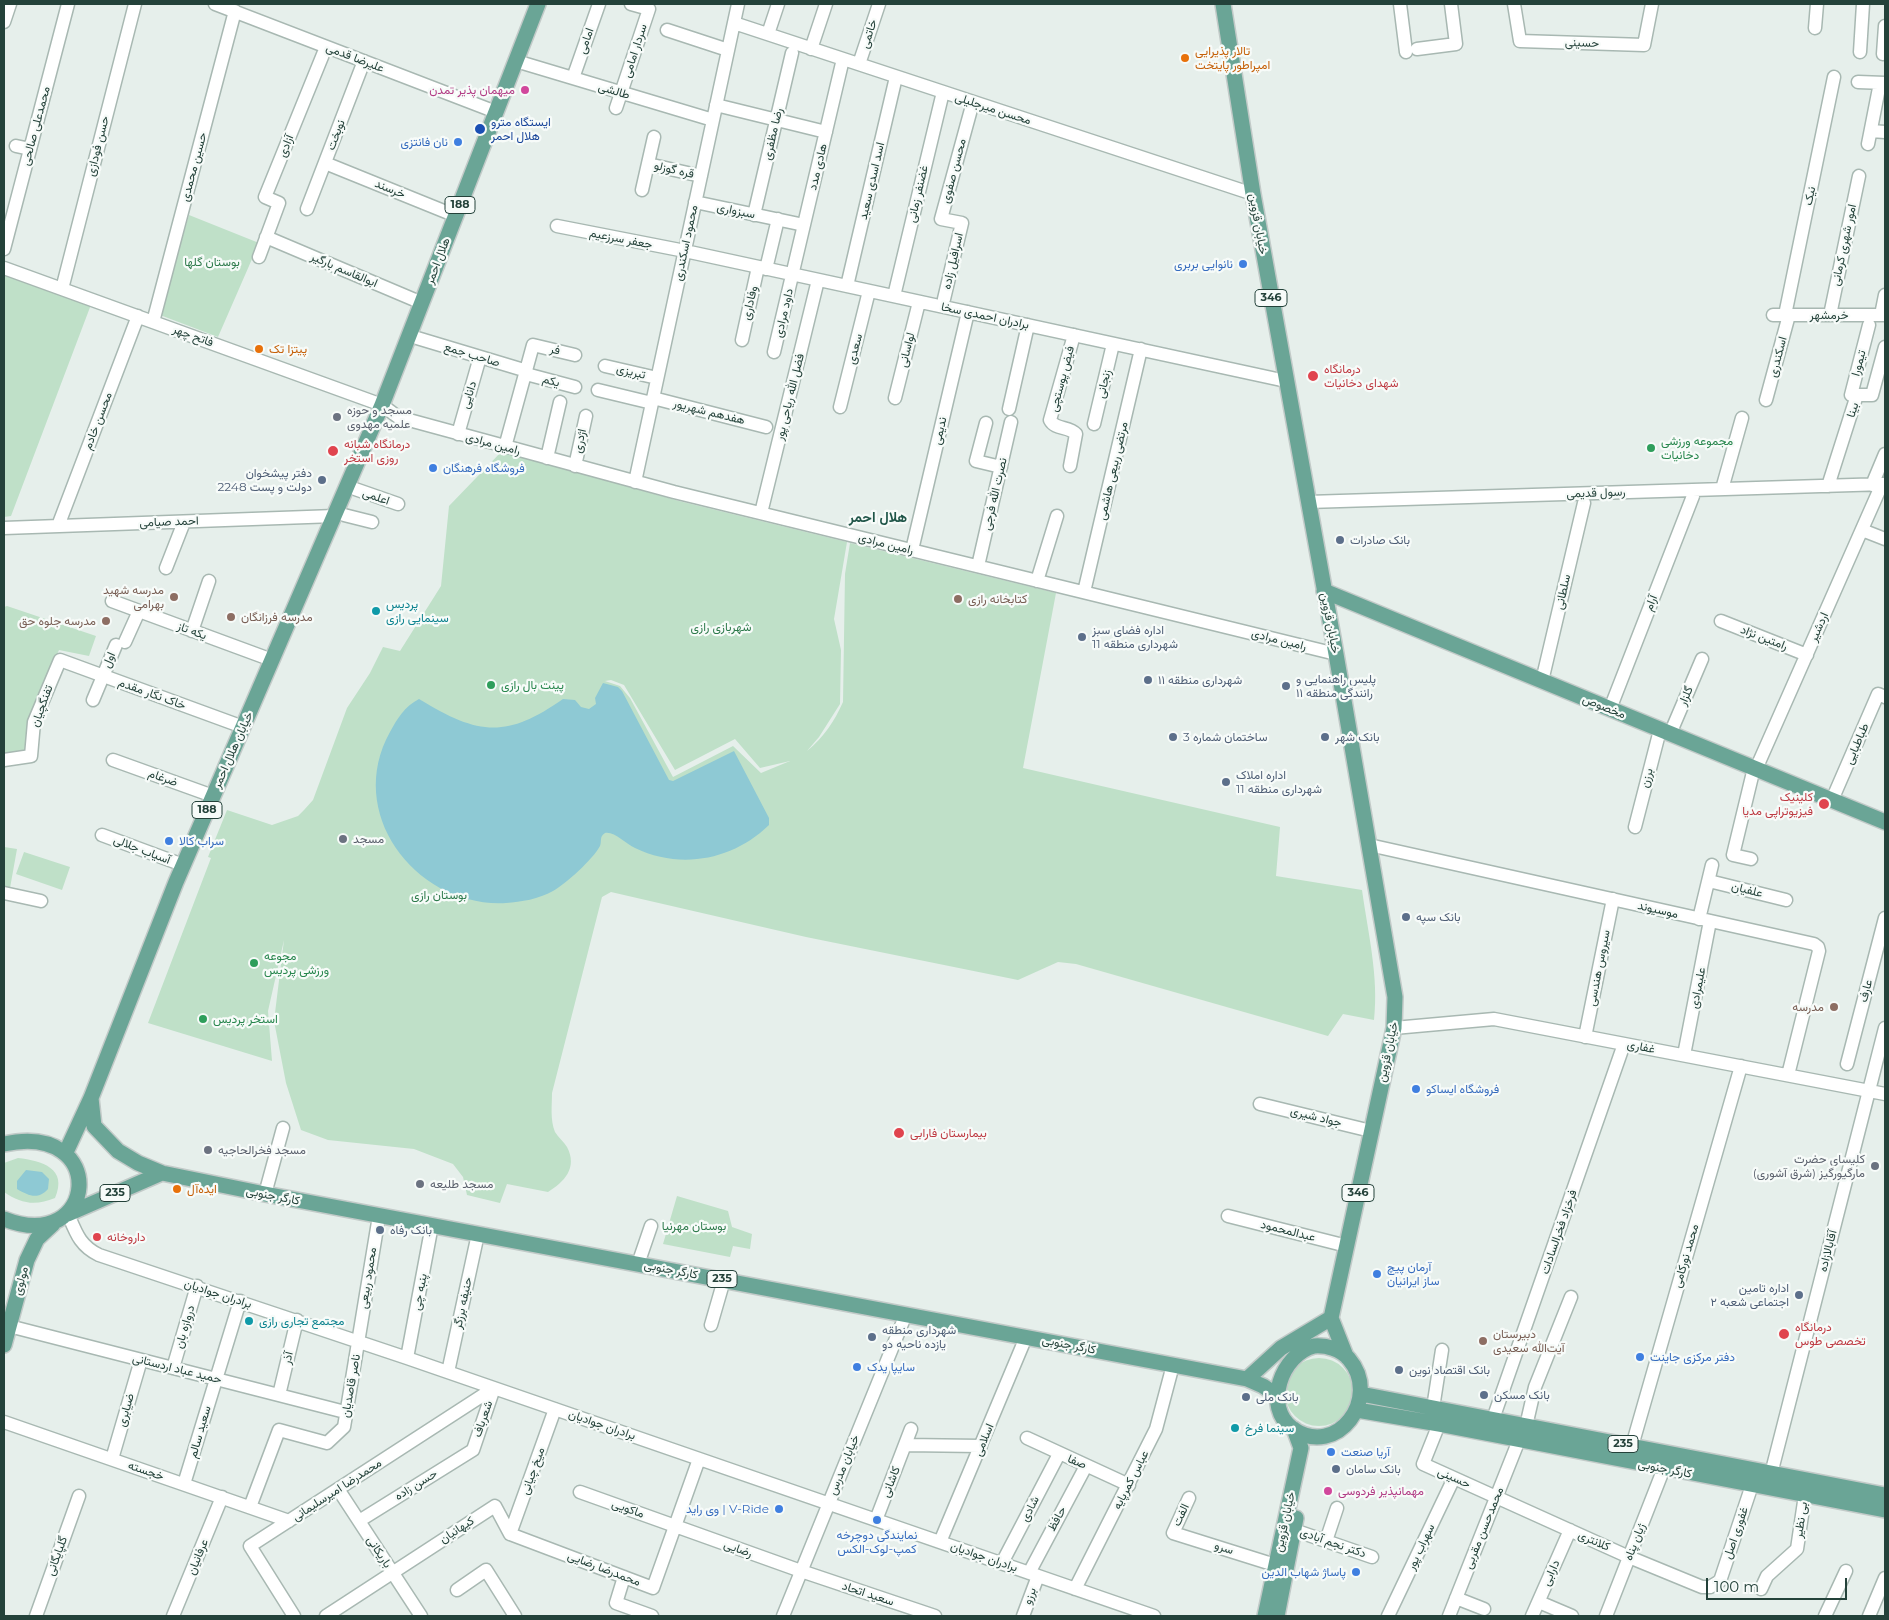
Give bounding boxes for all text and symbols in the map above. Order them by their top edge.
street label: خاتمی [858,18,880,50]
street label: سردار امامی [620,22,650,80]
street label: امامی [575,26,597,56]
street label: حسینی [1565,35,1599,51]
street label: علیرضا قدمی [324,40,386,76]
place label: تالار پذیرایی امپراطور پایتخت [1195,44,1270,72]
marker: تالار پذیرایی امپراطور پایتخت [1179,52,1191,64]
street label: طالشی [596,79,632,103]
place label: میهمان پذیر تمدن [429,83,515,97]
marker: میهمان پذیر تمدن [519,84,531,96]
street label: محمدعلی صالحی [19,85,53,167]
street label: محسن میرجلیلی [953,90,1033,128]
street label: رضا مظفری [760,107,786,161]
street label: حسن فودازی [84,114,112,178]
place label: ایستگاه مترو هلال احمر [491,115,551,143]
street label: نوبخت [324,118,348,152]
marker: ایستگاه مترو هلال احمر [473,122,487,136]
street label: حسین محمدی [178,131,210,203]
street label: آزادی [275,133,297,159]
place label: نان فانتزی [400,135,448,149]
marker: نان فانتزی [452,136,464,148]
street label: محسن صفوی [938,137,970,205]
street label: اسد اسدی سعید [856,141,888,221]
street label: هادی مدد [806,142,830,192]
street label: قره گوزلو [653,158,695,182]
street label: غضنفر زمانی [904,164,932,224]
street label: خرسند [373,176,407,202]
street label: نیک [1801,185,1819,207]
street label: خیابان قزوین [1246,192,1270,256]
road number: 188 [445,196,475,214]
street label: سبزواری [716,200,756,222]
street label: امور شهری کرمانی [1828,203,1860,287]
street label: محمود اسکندری [671,204,701,282]
street label: جعفر سرزعیم [588,226,654,252]
street label: اسرافیل زاده [939,231,967,291]
street label: هلال احمر [423,236,453,286]
street label: ابوالقاسم بارگیر [308,249,380,291]
park label: بوستان گلها [184,255,240,269]
place label: نانوایی بربری [1174,257,1233,271]
marker: نانوایی بربری [1237,258,1249,270]
street label: وفاداری [739,284,761,322]
street label: داود مرادی [771,287,797,339]
road number: 346 [1255,290,1287,306]
street label: برادران احمدی سخا [940,300,1030,332]
street label: خرمشهر [1810,308,1848,322]
street label: فاتح چهر [171,322,215,350]
street label: لواسانی [896,331,918,369]
street label: سعدی [844,332,866,366]
street label: اسکندری [1766,335,1790,379]
street label: صاحب جمع [442,340,502,370]
place label: پیتزا تک [269,342,307,356]
street label: فر [548,342,562,358]
marker: پیتزا تک [253,343,265,355]
street label: فیض پوستچی [1046,344,1078,414]
street label: تیمورا [1849,348,1869,378]
street label: فضل الله ریاحی پور [772,352,808,442]
street label: تبریزی [615,362,647,382]
place label: درمانگاه شهدای دخانیات [1324,362,1399,390]
street label: زنجانی [1093,368,1115,400]
marker: درمانگاه شهدای دخانیات [1306,369,1320,383]
street label: یکم [541,372,561,390]
street label: دانایی [458,379,480,411]
street label: محسن خادم [80,390,116,452]
street label: هفدهم شهریور [672,396,746,428]
street label: بینا [1844,401,1862,419]
place label: مسجد و حوزه علمیه مهدوی [347,403,412,431]
marker: مسجد و حوزه علمیه مهدوی [331,411,343,423]
street label: ندیمی [930,416,950,446]
street label: مرتضی ربیعی هاشمی [1095,420,1131,522]
street label: اژدری [570,428,590,454]
street label: رامین مرادی [464,430,522,458]
place label: مجموعه ورزشی دخانیات [1661,434,1733,462]
place label: درمانگاه شبانه روزی استخر [344,437,410,465]
marker: مجموعه ورزشی دخانیات [1645,442,1657,454]
marker: درمانگاه شبانه روزی استخر [326,444,340,458]
street label: نصرت الله فرجی [980,456,1010,532]
place label: فروشگاه فرهنگان [443,461,525,475]
marker: فروشگاه فرهنگان [427,462,439,474]
place label: دفتر پیشخوان دولت و پست 2248 [217,466,312,494]
marker: دفتر پیشخوان دولت و پست 2248 [316,474,328,486]
street label: رسول قدیمی [1566,485,1626,501]
street label: اعلمی [361,486,391,508]
district label: هلال احمر [849,510,907,526]
street label: احمد صیامی [139,514,199,530]
street label: رامین مرادی [857,530,915,558]
place label: بانک صادرات [1350,533,1410,547]
marker: بانک صادرات [1334,534,1346,546]
street label: سلطانی [1552,573,1574,611]
place label: مدرسه شهید بهرامی [103,583,164,611]
marker: مدرسه شهید بهرامی [168,591,180,603]
street label: خیابان قزوین [1317,591,1343,655]
place label: کتابخانه رازی [968,592,1027,606]
marker: کتابخانه رازی [952,593,964,605]
street label: آرام [1641,593,1661,613]
place label: پردیس سینمایی رازی [386,597,449,625]
marker: پردیس سینمایی رازی [370,605,382,617]
place label: مدرسه فرزانگان [241,610,313,624]
street label: اردشیر [1806,610,1832,644]
marker: مدرسه فرزانگان [225,611,237,623]
place label: مدرسه جلوه حق [19,614,96,628]
marker: مدرسه جلوه حق [100,615,112,627]
street label: یکه تاز [175,619,209,643]
park label: شهربازی رازی [691,620,751,634]
street label: رامتین نژاد [1738,622,1790,654]
place label: اداره فضای سبز شهرداری منطقه 11 [1092,623,1178,651]
street label: رامین مرادی [1250,626,1308,654]
marker: اداره فضای سبز شهرداری منطقه 11 [1076,631,1088,643]
street label: اول [99,650,119,670]
place label: پلیس راهنمایی و رانندگی منطقه ۱۱ [1296,672,1376,700]
place label: شهرداری منطقه ۱۱ [1158,673,1242,687]
marker: شهرداری منطقه ۱۱ [1142,674,1154,686]
street label: خاک‌ نگار‌ مقدم [116,675,188,713]
place label: پینت بال رازی [501,678,564,692]
marker: پینت بال رازی [485,679,497,691]
marker: پلیس راهنمایی و رانندگی منطقه ۱۱ [1280,680,1292,692]
street label: تفنگچیان [28,683,56,729]
street label: گلزار [1675,684,1697,708]
street label: مخصوص [1580,692,1628,722]
street label: خیابان هلال احمر [210,710,256,790]
street label: طباطبایی [1842,721,1872,767]
place label: ساختمان شماره 3 [1183,730,1267,744]
place label: بانک شهر [1335,730,1380,744]
marker: ساختمان شماره 3 [1167,731,1179,743]
marker: بانک شهر [1319,731,1331,743]
street label: ضرغام [146,766,180,790]
street label: برزن [1638,767,1656,789]
place label: اداره املاک شهرداری منطقه 11 [1236,768,1322,796]
marker: اداره املاک شهرداری منطقه 11 [1220,776,1232,788]
place label: کلینیک فیزیوتراپی مدیا [1742,790,1813,818]
marker: کلینیک فیزیوتراپی مدیا [1817,797,1831,811]
road number: 188 [192,802,222,818]
place label: مسجد [353,832,384,846]
street label: آسیاب جلالی [111,833,173,867]
marker: مسجد [337,833,349,845]
place label: سراب کالا [179,834,224,848]
marker: سراب کالا [163,835,175,847]
street label: علفیان [1730,879,1764,901]
park label: بوستان رازی [411,888,467,902]
street label: موسیوند [1636,898,1680,922]
place label: بانک سپه [1416,910,1461,924]
marker: بانک سپه [1400,911,1412,923]
street label: سیروس هندسی [1585,929,1613,1007]
place label: مجوعه ورزشی پردیس [264,949,329,977]
marker: مجوعه ورزشی پردیس [248,957,260,969]
street label: علیمرادی [1687,966,1709,1010]
street label: عارف [1856,978,1876,1004]
place label: مدرسه [1792,1000,1824,1014]
marker: مدرسه [1828,1001,1840,1013]
place label: استخر پردیس [213,1012,278,1026]
marker: استخر پردیس [197,1013,209,1025]
street label: خیابان قزوین [1375,1020,1401,1084]
street label: غفاری [1626,1037,1656,1057]
place label: فروشگاه ایساکو [1426,1082,1499,1096]
marker: فروشگاه ایساکو [1410,1083,1422,1095]
street label: جواد شیری [1289,1104,1343,1130]
marker: بیمارستان فارابی [892,1126,906,1140]
place label: بیمارستان فارابی [910,1126,987,1140]
place label: مسجد فخرالحاجیه [218,1143,306,1157]
marker: مسجد فخرالحاجیه [202,1144,214,1156]
place label: کلیسای حضرت مارگیورگیز (شرق آشوری) [1753,1152,1865,1180]
marker: کلیسای حضرت مارگیورگیز (شرق آشوری) [1869,1160,1881,1172]
place label: مسجد طلیعه [430,1177,493,1191]
marker: مسجد طلیعه [414,1178,426,1190]
place label: ایده‌آل [187,1182,217,1196]
marker: ایده‌آل [171,1183,183,1195]
road number: 235 [100,1184,130,1202]
street label: کارگر جنوبی [245,1184,301,1208]
road number: 346 [1342,1184,1374,1202]
street label: فرخزاد فخرالسادات [1538,1188,1580,1276]
street label: عبدالمحمود [1259,1217,1317,1245]
park label: بوستان مهرنیا [662,1219,726,1233]
street label: محمد نورکامی [1670,1222,1702,1290]
place label: بانک رفاه [390,1223,432,1237]
marker: بانک رفاه [374,1224,386,1236]
street label: آقابالازاده [1816,1229,1840,1273]
place label: داروخانه [107,1230,146,1244]
marker: داروخانه [91,1231,103,1243]
street label: محمود ربیعی [356,1246,380,1310]
street label: کارگر جنوبی [643,1258,699,1282]
place label: آرمان پیچ ساز ایرانیان [1387,1260,1439,1288]
street label: مولوی [10,1265,32,1297]
marker: آرمان پیچ ساز ایرانیان [1371,1268,1383,1280]
road number: 235 [707,1270,737,1288]
street label: پنبه چی [409,1272,431,1312]
street label: برادران جوادیان [182,1276,254,1312]
street label: حنیفه برزگر [450,1276,476,1330]
place label: اداره تامین اجتماعی شعبه ۲ [1711,1281,1789,1309]
marker: اداره تامین اجتماعی شعبه ۲ [1793,1289,1805,1301]
street label: دروازه بان [172,1304,198,1350]
place label: مجتمع تجاری رازی [259,1314,344,1328]
marker: مجتمع تجاری رازی [243,1315,255,1327]
place label: درمانگاه تخصصی طوس [1795,1320,1866,1348]
place label: شهرداری منطقه یازده ناحیه دو [882,1323,956,1351]
place label: دبیرستان آیت‌الله سعیدی [1493,1327,1564,1355]
marker: درمانگاه تخصصی طوس [1777,1327,1791,1341]
marker: شهرداری منطقه یازده ناحیه دو [866,1331,878,1343]
street label: کارگر جنوبی [1041,1333,1097,1357]
marker: دبیرستان آیت‌الله سعیدی [1477,1335,1489,1347]
street label: آذر [280,1350,296,1366]
place label: دفتر مرکزی جاینت [1650,1350,1735,1364]
street label: حمید عباد اردستانی [131,1351,223,1387]
marker: دفتر مرکزی جاینت [1634,1351,1646,1363]
street label: ناصر قاصدیان [338,1353,364,1419]
place label: سایپا یدک [867,1360,915,1374]
marker: سایپا یدک [851,1361,863,1373]
place label: بانک اقتصاد نوین [1409,1363,1490,1377]
marker: بانک اقتصاد نوین [1393,1364,1405,1376]
place label: بانک مسکن [1494,1388,1550,1402]
marker: بانک مسکن [1478,1389,1490,1401]
place label: بانک ملی [1256,1390,1299,1404]
marker: بانک ملی [1240,1391,1252,1403]
street label: ضیابری [114,1392,138,1428]
street label: شعرباف [470,1399,496,1439]
street label: سعید سالم [186,1404,214,1460]
street label: برادران جوادیان [567,1407,637,1443]
place label: سینما فرخ [1245,1421,1294,1435]
street label: اسلامی [971,1422,997,1458]
marker: سینما فرخ [1229,1422,1241,1434]
street label: خیابان مدرس [825,1433,863,1497]
road number: 235 [1608,1436,1638,1452]
street label: میخ چیانی [518,1445,548,1497]
place label: آریا صنعت [1341,1445,1390,1459]
marker: آریا صنعت [1325,1446,1337,1458]
street label: عباس کمرپایه [1110,1448,1152,1512]
street label: صفا [1065,1452,1089,1472]
street label: محمدرضا امیرسلیمانی [290,1456,384,1524]
street label: کارگر جنوبی [1637,1457,1693,1481]
street label: خجسته [126,1458,166,1484]
place label: بانک سامان [1346,1462,1401,1476]
marker: بانک سامان [1330,1463,1342,1475]
street label: کاشانی [878,1464,904,1500]
street label: حسینی [1435,1464,1473,1492]
street label: حسن زاده [392,1466,440,1504]
place label: مهمانپذیر فردوسی [1338,1484,1424,1498]
marker: مهمانپذیر فردوسی [1322,1485,1334,1497]
street label: محمدحسن مقربی [1461,1485,1507,1571]
street label: خیابان قزوین [1272,1490,1298,1554]
street label: شادی [1017,1494,1043,1524]
street label: ماکویی [610,1497,646,1521]
street label: الفت [1170,1501,1192,1529]
street label: بی نظیر [1791,1501,1811,1539]
place label: وی راید | V-Ride [686,1502,769,1516]
marker: وی راید | V-Ride [773,1503,785,1515]
street label: حافظ [1045,1504,1069,1534]
street label: غفوری اصل [1720,1505,1752,1561]
street label: کیهانیان [437,1513,477,1547]
marker: نمایندگی دوچرخه کمپ-لوک-الکس [871,1514,883,1526]
street label: ژیان پناه [1621,1521,1649,1563]
street label: سهراب پور [1404,1522,1438,1572]
street label: دکتر نجم آبادی [1298,1525,1368,1561]
place label: نمایندگی دوچرخه کمپ-لوک-الکس [837,1528,917,1556]
street label: کلانتری [1576,1528,1612,1554]
street label: باریکانی [363,1533,395,1571]
street label: گلپایگانی [43,1534,71,1578]
street label: عرفانیان [184,1537,212,1577]
street label: رضایی [722,1537,754,1561]
street label: سرو [1213,1538,1235,1558]
street label: برادران جوادیان [949,1539,1019,1575]
street label: محمدرضا رضایی [566,1549,642,1589]
street label: دارابی [1539,1558,1563,1588]
place label: پاساژ شهاب الدین [1262,1565,1346,1579]
marker: پاساژ شهاب الدین [1350,1566,1362,1578]
scale bar [1709,1568,1850,1600]
text: 100 m [1714,1577,1759,1596]
street label: سعید اتحاد [840,1579,896,1609]
street label: برزو [1020,1585,1040,1607]

